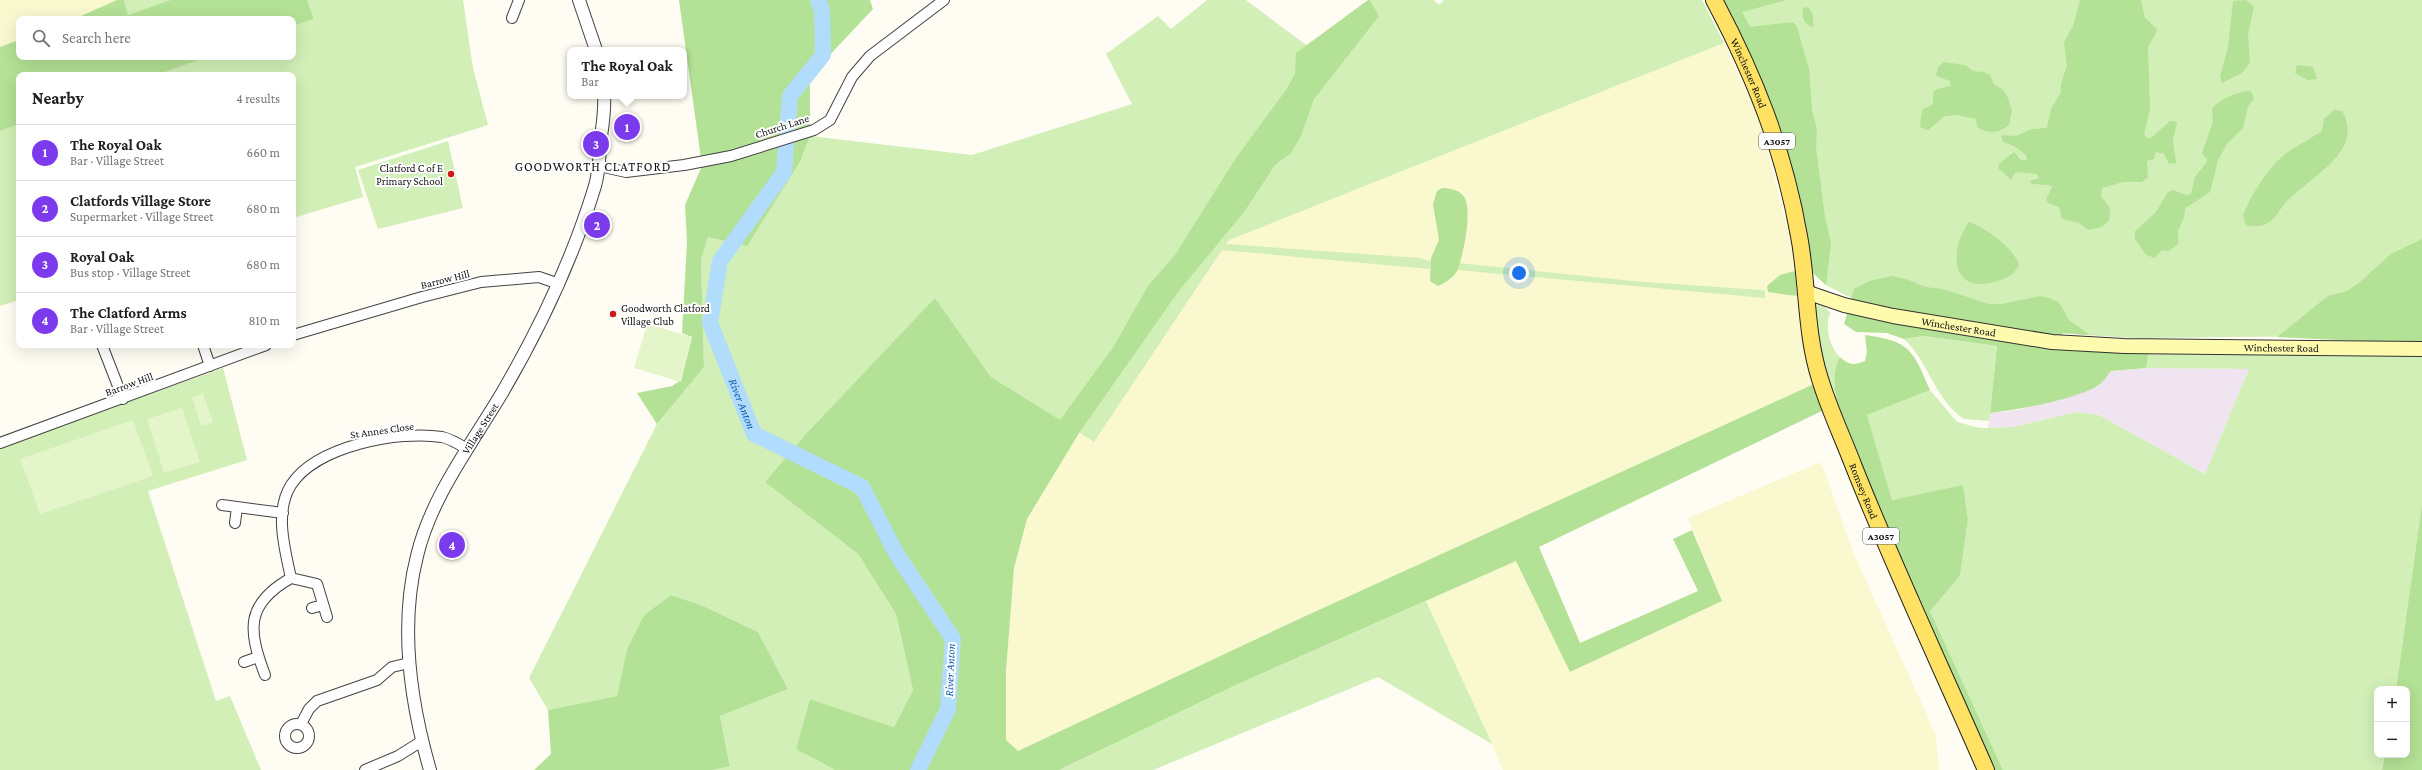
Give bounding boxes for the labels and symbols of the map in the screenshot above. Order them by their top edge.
street label: Winchester Road [1728,36,1769,110]
pin: 1 [614,112,640,142]
street label: Church Lane [754,112,810,140]
pin: 3 [583,129,609,159]
road number: A3057 [1759,133,1795,149]
district label: GOODWORTH CLATFORD [515,159,671,174]
place label: Clatford C of E Primary School [376,162,443,188]
marker: Clatford C of E Primary School [446,169,456,179]
pin: 2 [584,210,610,240]
your location [1509,263,1529,283]
street label: Barrow Hill [419,267,471,291]
place label: Goodworth Clatford Village Club [621,302,710,328]
marker: Goodworth Clatford Village Club [608,309,618,319]
street label: Winchester Road [1921,315,1997,339]
street label: Winchester Road [2244,341,2319,354]
street label: Barrow Hill [103,370,155,398]
water label: River Anton [726,376,758,431]
street label: Village Street [460,400,501,456]
street label: St Annes Close [349,420,415,440]
street label: Romsey Road [1847,462,1881,521]
road number: A3057 [1863,528,1899,544]
pin: 4 [439,530,465,560]
water label: River Anton [942,643,958,697]

